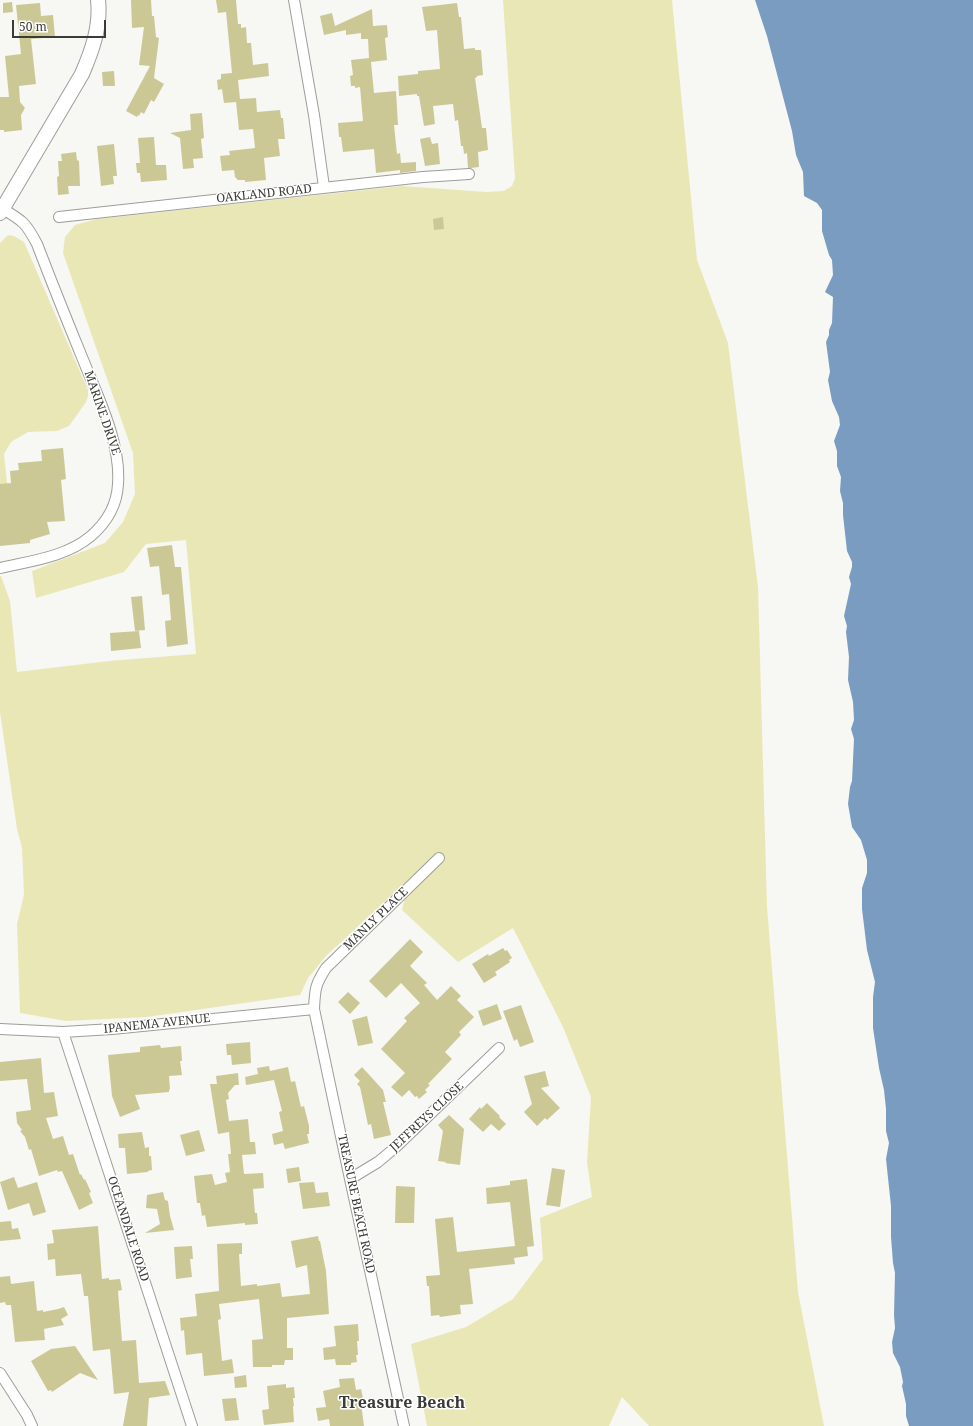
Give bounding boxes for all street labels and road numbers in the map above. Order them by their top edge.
street label: OAKLAND ROAD [216,182,312,206]
street label: MARINE DRIVE [81,369,123,457]
street label: MANLY PLACE [341,885,411,953]
street label: IPANEMA AVENUE [103,1011,211,1037]
street label: JEFFREYS CLOSE [387,1079,467,1155]
street label: TREASURE BEACH ROAD [334,1133,378,1275]
street label: OCEANDALE ROAD [104,1175,152,1283]

